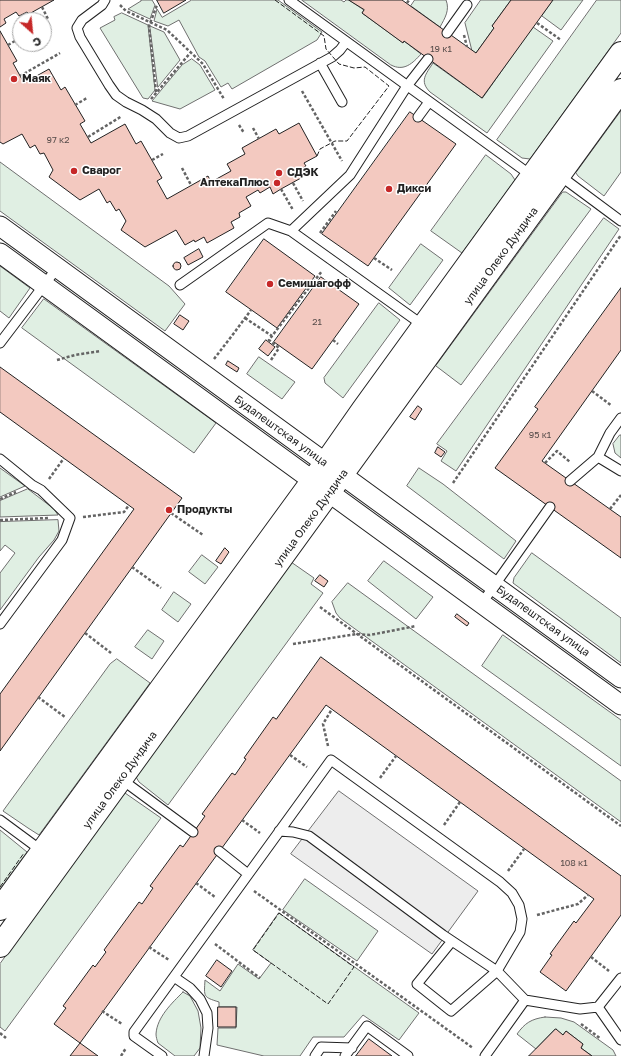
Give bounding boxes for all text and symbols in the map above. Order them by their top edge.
north arrow [12,12,52,52]
text: С [31,35,44,50]
house number: 19 к1 [430,44,452,54]
place label: Маяк [22,72,51,86]
marker: Маяк [9,74,19,84]
house number: 97 к2 [47,135,69,145]
place label: Сварог [82,164,121,178]
marker: Сварог [69,166,79,176]
place label: СДЭК [287,166,319,180]
marker: СДЭК [274,168,284,178]
place label: АптекаПлюс [200,176,269,190]
marker: АптекаПлюс [272,178,282,188]
place label: Дикси [397,182,431,196]
marker: Дикси [384,184,394,194]
street label: улица Олеко Дундича [461,205,541,307]
place label: Семишагофф [278,277,351,291]
marker: Семишагофф [265,279,275,289]
house number: 21 [312,317,322,327]
street label: Будапештская улица [232,393,330,469]
house number: 95 к1 [529,430,551,440]
street label: улица Олеко Дундича [271,467,351,569]
place label: Продукты [177,503,232,517]
marker: Продукты [164,505,174,515]
street label: Будапештская улица [494,583,592,659]
street label: улица Олеко Дундича [80,729,160,831]
house number: 108 к1 [560,858,588,868]

